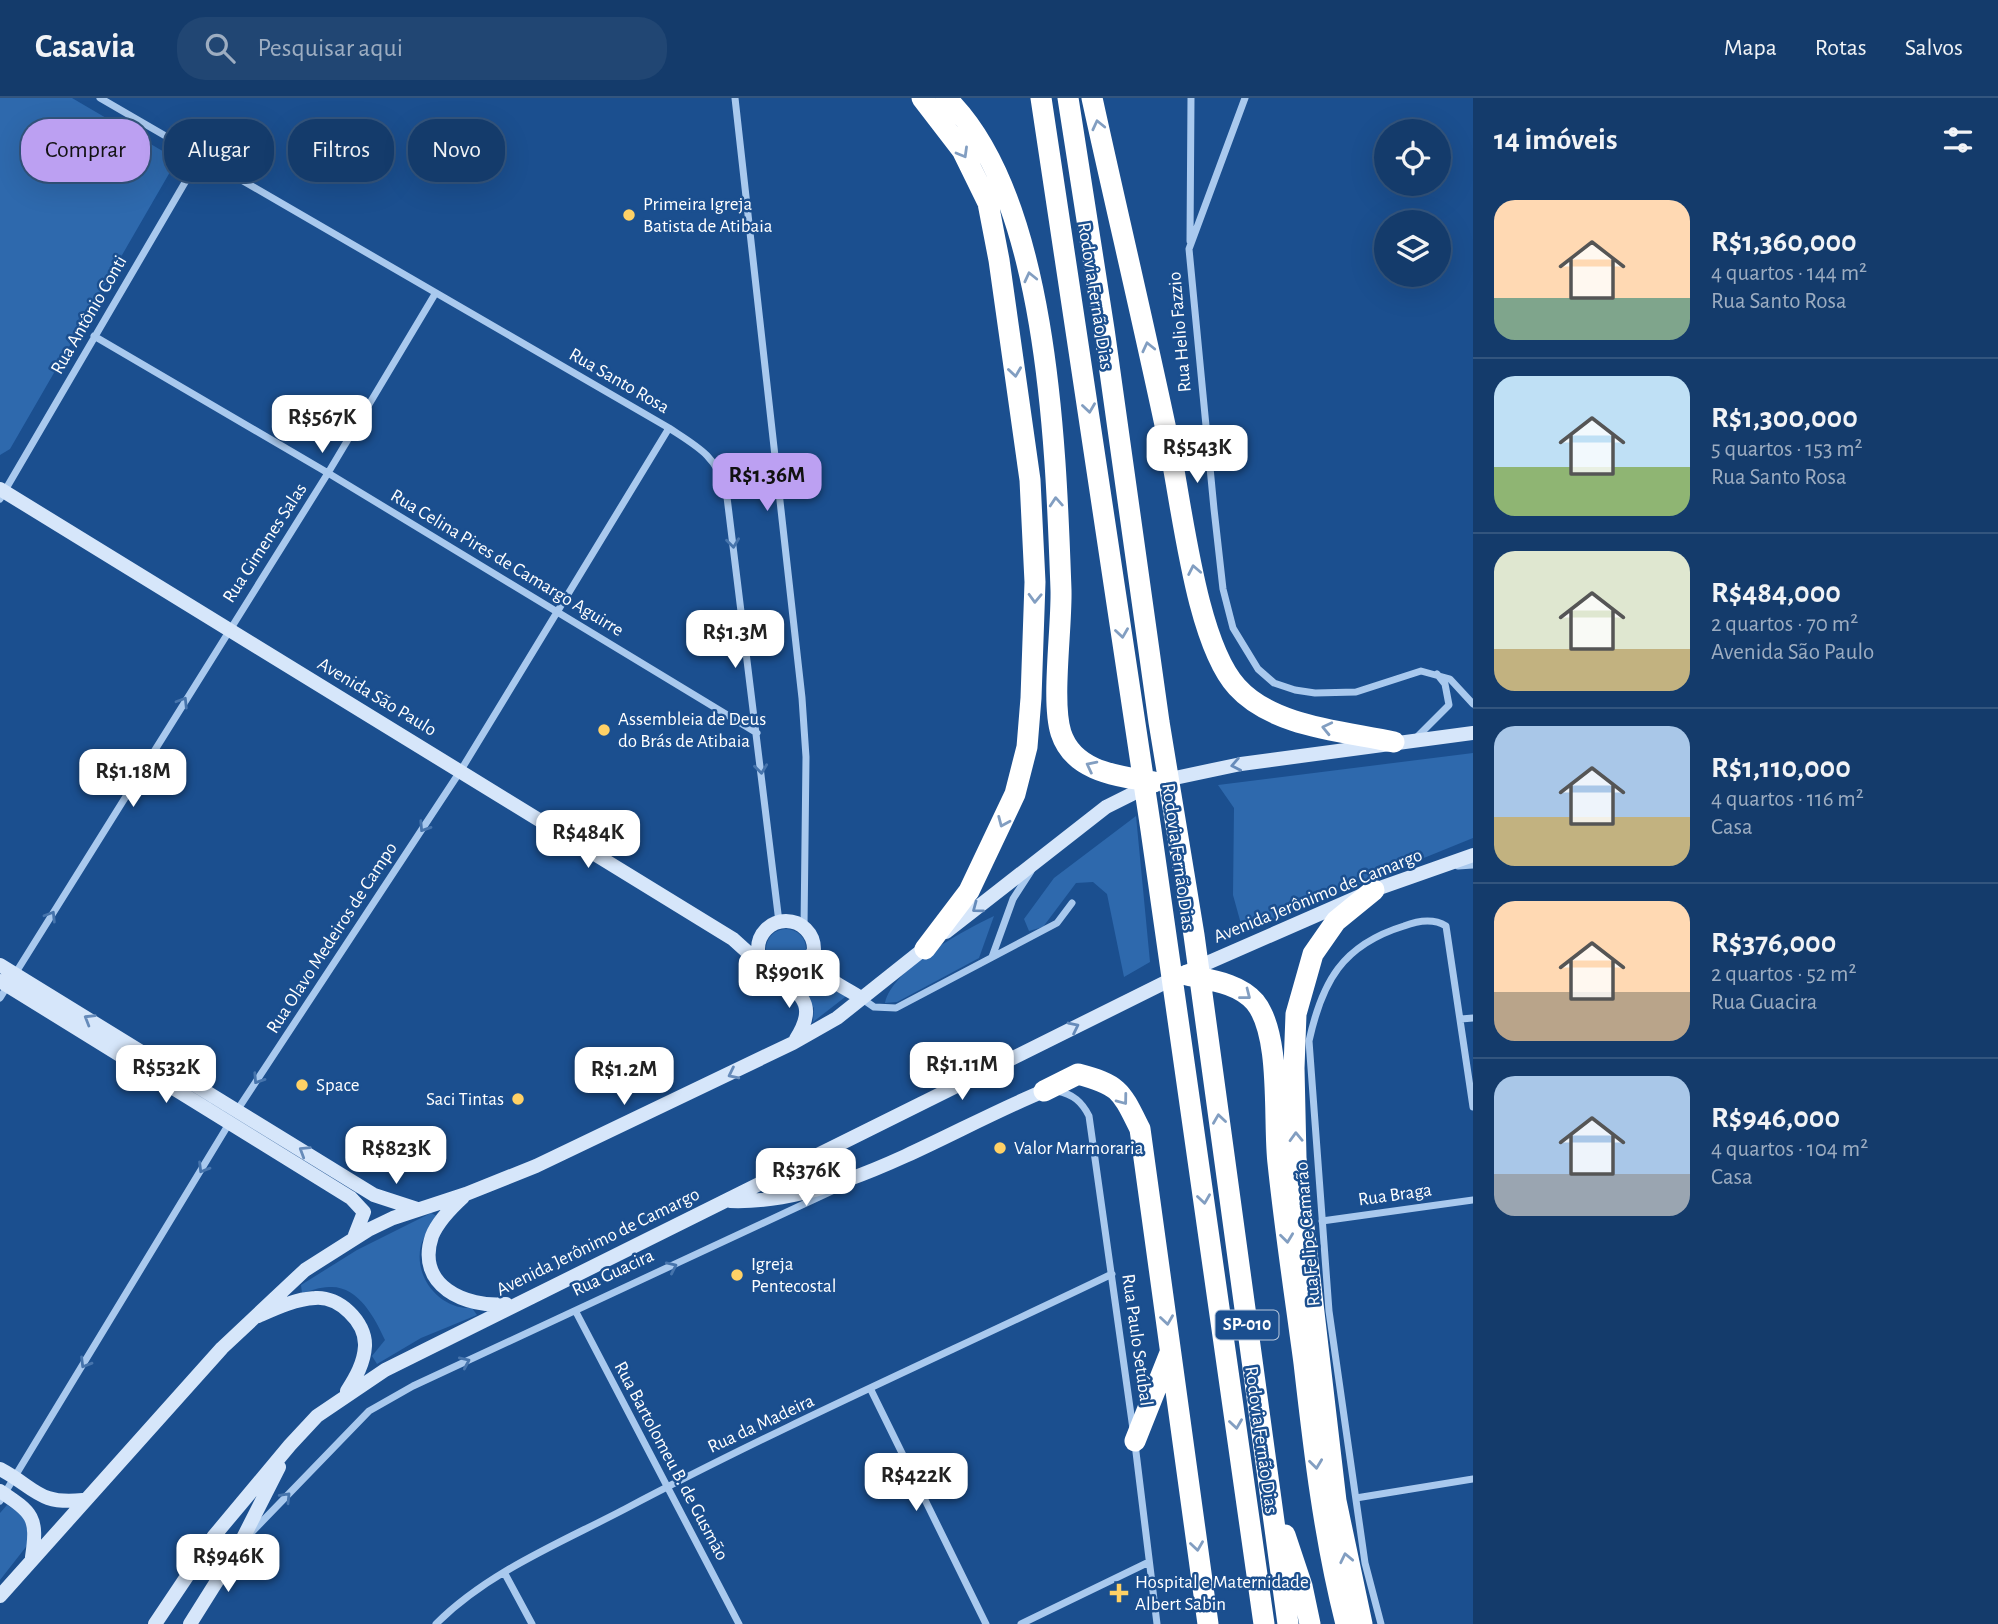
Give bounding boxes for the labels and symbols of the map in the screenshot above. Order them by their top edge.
one-way arrow [1091,119,1106,131]
one-way arrow [955,145,968,158]
place label: Primeira Igreja Batista de Atibaia [643,195,773,236]
marker: Primeira Igreja Batista de Atibaia [621,207,637,223]
street label: Rodovia Fernão Dias [1074,221,1116,371]
street label: Rua Antônio Conti [47,253,131,377]
one-way arrow [1024,271,1038,283]
street label: Rua Helio Fazzio [1165,271,1195,393]
one-way arrow [1141,341,1156,353]
street label: Rua Santo Rosa [566,345,672,417]
one-way arrow [1007,366,1022,378]
pin: R$567K [265,396,379,455]
one-way arrow [1081,402,1096,413]
pin: R$543K [1140,426,1254,485]
pin: R$1.36M [702,454,832,513]
street label: Rua Gimenes Salas [219,480,311,606]
street label: Rua Celina Pires de Camargo Aguirre [387,486,627,640]
one-way arrow [1048,497,1063,508]
one-way arrow [726,537,741,549]
one-way arrow [1188,564,1203,576]
one-way arrow [1027,593,1042,604]
pin: R$1.3M [678,610,792,670]
one-way arrow [1114,627,1129,639]
street label: Avenida São Paulo [314,654,440,740]
one-way arrow [175,696,188,709]
place label: Assembleia de Deus do Brás de Atibaia [618,710,766,751]
one-way arrow [1321,721,1333,736]
marker: Assembleia de Deus do Brás de Atibaia [596,722,612,738]
pin: R$1.18M [68,750,198,809]
one-way arrow [1230,757,1241,772]
one-way arrow [1086,760,1098,774]
one-way arrow [754,763,769,775]
street label: Rodovia Fernão Dias [1158,782,1198,932]
pin: R$484K [531,810,645,870]
one-way arrow [998,815,1012,827]
one-way arrow [419,820,432,833]
street label: Rua Olavo Medeiros de Campo [263,839,401,1037]
street label: Avenida Jerônimo de Camargo [1211,845,1425,947]
one-way arrow [972,899,985,912]
one-way arrow [42,911,55,924]
pin: R$901K [732,950,846,1010]
one-way arrow [1238,987,1250,1000]
one-way arrow [83,1015,96,1028]
one-way arrow [1067,1021,1079,1035]
pin: R$1.11M [897,1042,1027,1102]
pin: R$532K [109,1046,223,1105]
pin: R$1.2M [567,1048,681,1107]
one-way arrow [727,1066,740,1080]
one-way arrow [254,1071,266,1084]
place label: Space [316,1076,359,1095]
marker: Space [294,1077,310,1093]
place label: Saci Tintas [426,1090,504,1109]
marker: Saci Tintas [510,1091,526,1107]
one-way arrow [1115,1092,1127,1104]
one-way arrow [1212,1114,1227,1125]
pin: R$823K [339,1126,453,1186]
one-way arrow [1288,1132,1303,1143]
place label: Valor Marmoraria [1014,1139,1144,1158]
marker: Valor Marmoraria [992,1140,1008,1156]
one-way arrow [298,1146,311,1159]
pin: R$376K [749,1148,863,1208]
one-way arrow [198,1161,211,1174]
street label: Rua Felipe Camarão [1292,1161,1324,1307]
street label: Rua Braga [1357,1180,1433,1210]
street label: Avenida Jerônimo de Camargo [493,1184,703,1300]
one-way arrow [1196,1193,1211,1205]
one-way arrow [1280,1233,1295,1244]
street label: Rua Guacira [569,1246,657,1300]
place label: Igreja Pentecostal [751,1255,836,1296]
one-way arrow [665,1261,677,1275]
marker: Igreja Pentecostal [729,1267,745,1283]
street label: Rua Paulo Setúbal [1118,1273,1156,1407]
road number: SP-010 [1216,1310,1278,1340]
one-way arrow [1159,1314,1174,1326]
one-way arrow [80,1355,93,1368]
one-way arrow [458,1356,470,1370]
street label: Rua Bartolomeu B. de Gusmão [610,1358,732,1564]
street label: Rodovia Fernão Dias [1241,1365,1281,1515]
street label: Rua da Madeira [705,1391,817,1457]
one-way arrow [1228,1418,1243,1430]
pin: R$422K [859,1454,973,1513]
one-way arrow [1308,1458,1323,1470]
one-way arrow [278,1492,291,1505]
pin: R$946K [171,1534,285,1594]
one-way arrow [1190,1540,1205,1552]
one-way arrow [1340,1552,1355,1564]
place label: Hospital e Maternidade Albert Sabin [1135,1573,1309,1614]
marker: Hospital e Maternidade Albert Sabin [1109,1583,1129,1603]

